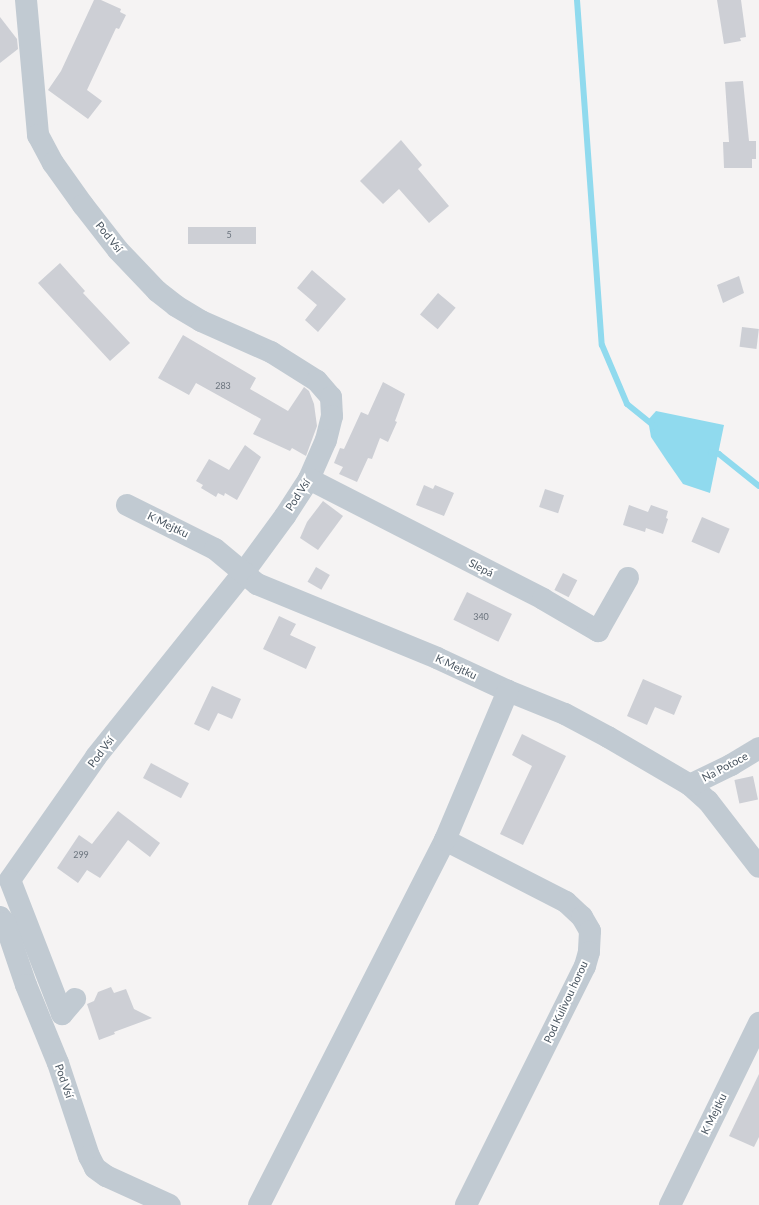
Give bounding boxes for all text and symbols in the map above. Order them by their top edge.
street label: Pod Vsí [93,219,125,255]
house number: 5 [226,230,232,240]
house number: 283 [215,381,231,391]
street label: Pod Vsí [283,476,313,514]
street label: K Mejtku [145,509,191,541]
street label: Slepá [466,556,496,580]
house number: 340 [473,612,489,622]
street label: K Mejtku [433,652,479,682]
street label: Pod Vsí [85,734,117,770]
street label: Na Potoce [700,749,750,785]
house number: 299 [73,850,89,860]
street label: Pod Kulivou horou [541,959,591,1045]
street label: Pod Vsí [52,1062,76,1100]
street label: K Mejtku [698,1091,730,1137]

